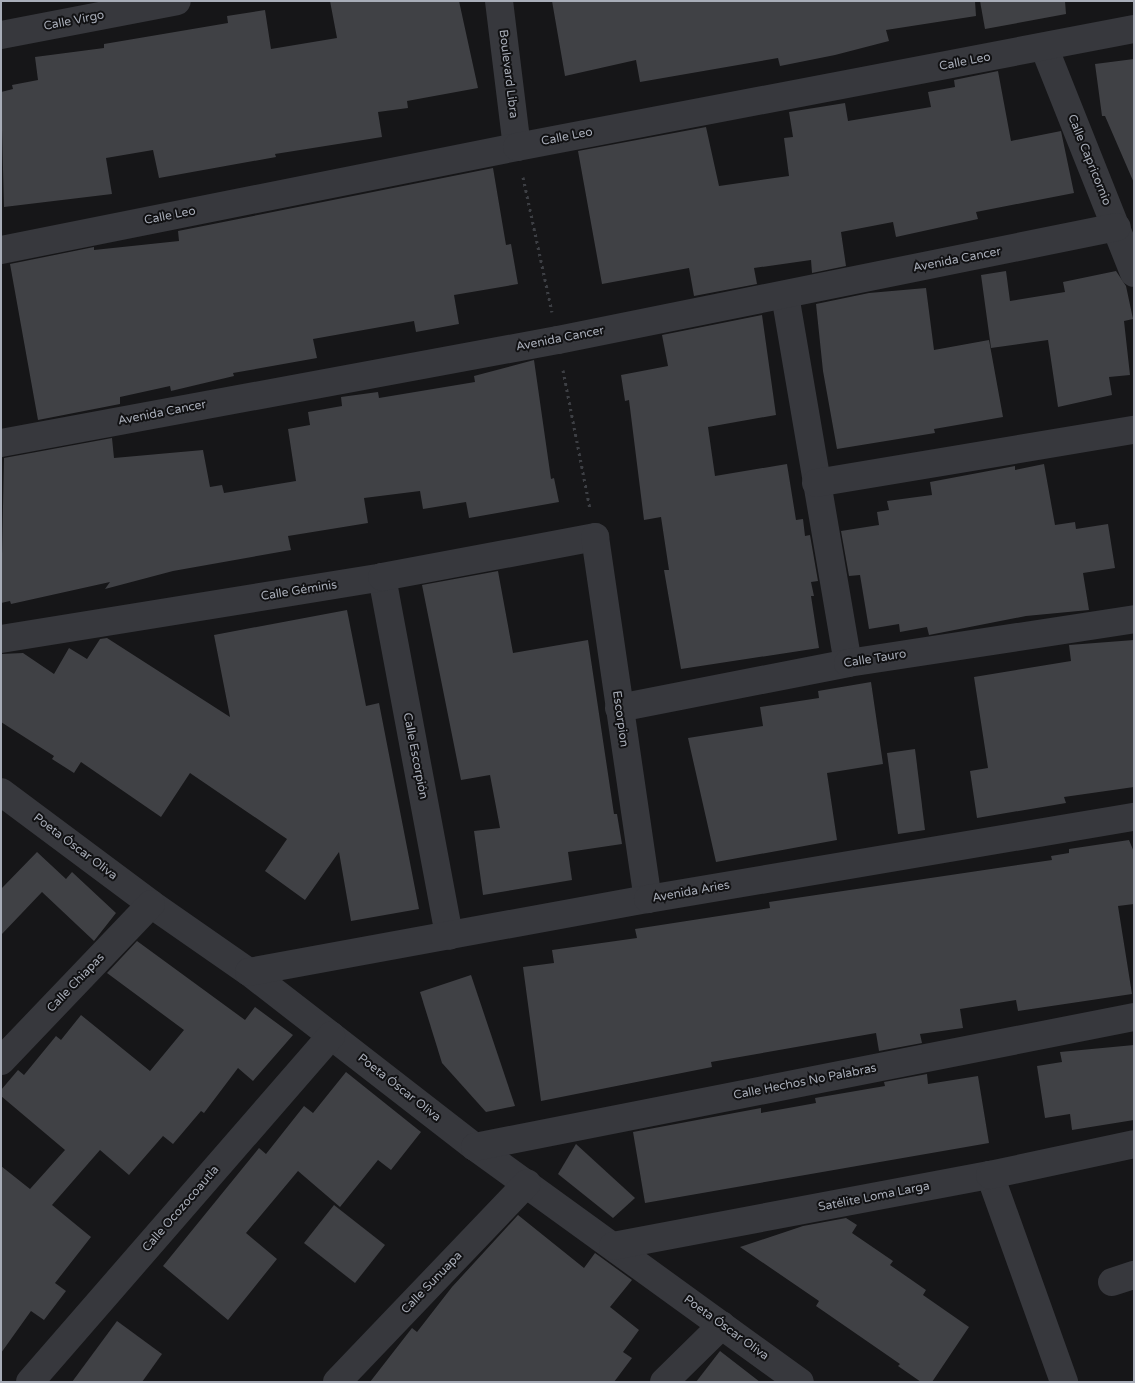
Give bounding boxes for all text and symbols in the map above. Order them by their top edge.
street label: Calle Virgo [42,8,106,34]
street label: Boulevard Libra [495,29,521,119]
street label: Calle Leo [938,50,992,74]
street label: Calle Capricornio [1064,112,1114,208]
street label: Calle Leo [540,125,594,149]
street label: Calle Leo [143,204,197,228]
street label: Avenida Cancer [912,244,1002,276]
street label: Avenida Cancer [515,323,605,355]
street label: Avenida Cancer [117,397,207,429]
street label: Calle Géminis [260,578,338,604]
street label: Calle Tauro [843,647,907,671]
street label: Escorpion [609,690,631,748]
street label: Calle Escorpión [400,712,430,800]
street label: Poeta Óscar Oliva [30,811,120,883]
street label: Avenida Aries [651,878,731,906]
street label: Calle Chiapas [44,951,108,1015]
street label: Poeta Óscar Oliva [355,1051,443,1125]
street label: Calle Hechos No Palabras [732,1061,878,1103]
street label: Calle Ocozocoautla [140,1163,222,1255]
street label: Satélite Loma Larga [817,1179,931,1215]
street label: Calle Sunuapa [399,1249,465,1317]
street label: Poeta Óscar Oliva [681,1292,771,1364]

